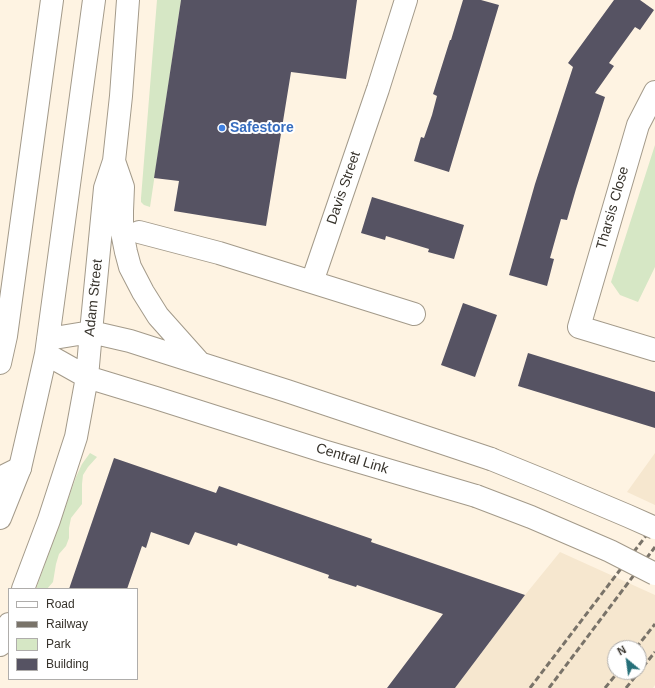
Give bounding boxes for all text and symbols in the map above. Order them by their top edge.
place label: Safestore [230,120,294,136]
marker: Safestore [217,123,227,133]
street label: Davis Street [324,149,364,227]
street label: Tharsis Close [593,165,633,251]
street label: Adam Street [82,258,106,338]
street label: Central Link [314,440,390,478]
legend [8,588,138,680]
text: Road [46,597,75,611]
text: Railway [46,617,88,631]
text: Park [46,637,71,651]
north arrow [607,640,647,680]
text: N [615,643,628,658]
text: Building [46,657,89,671]

